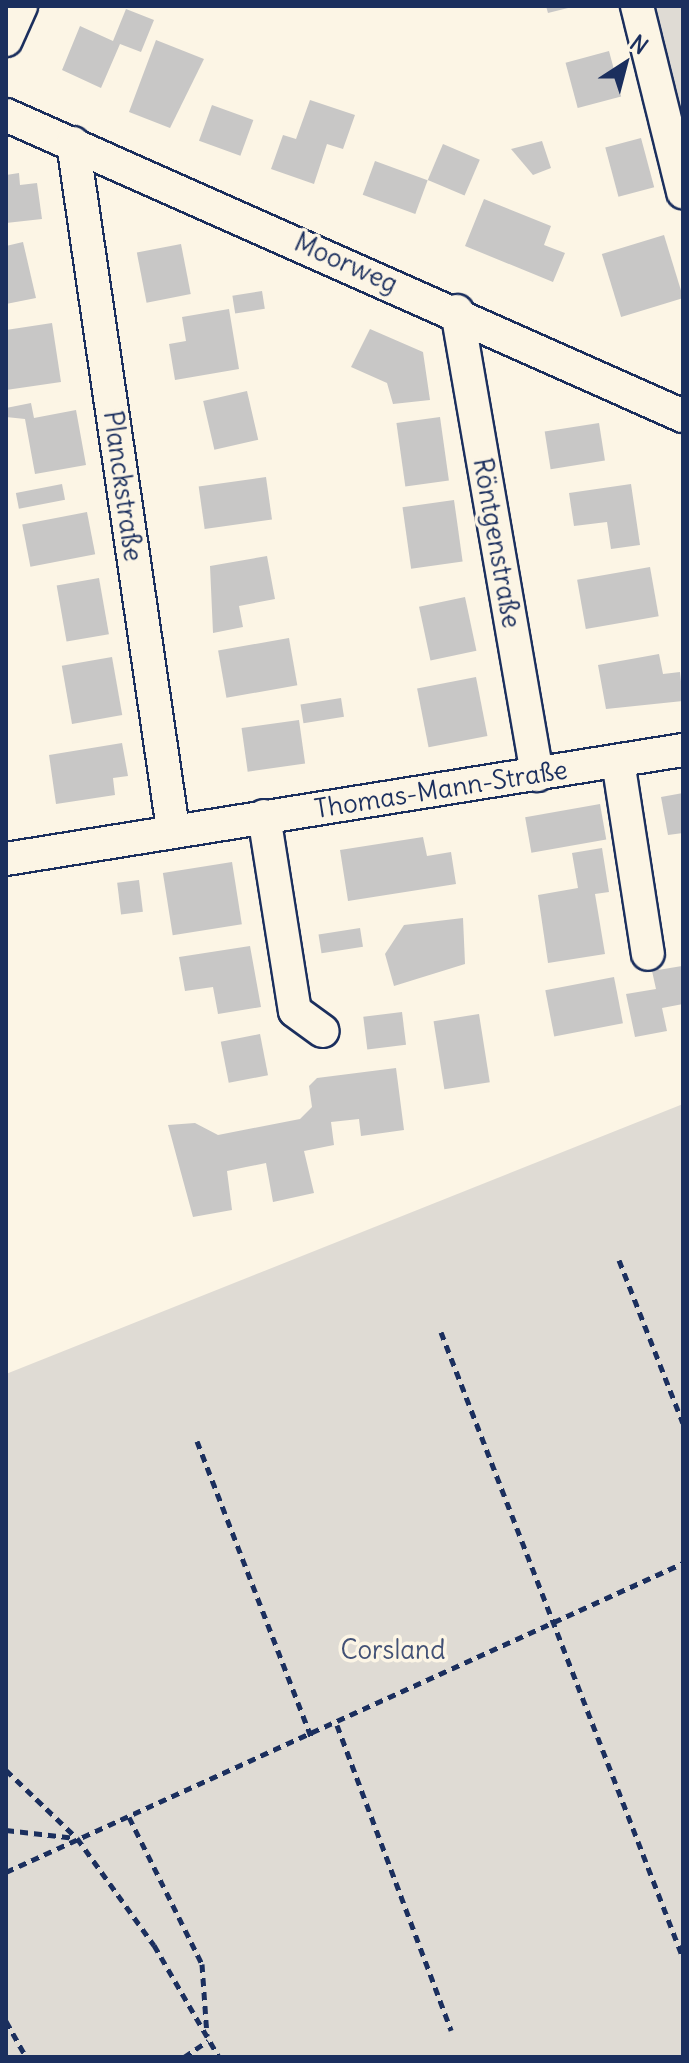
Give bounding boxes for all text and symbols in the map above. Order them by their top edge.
north arrow [585,24,665,104]
text: N [625,29,653,60]
street label: Moorweg [290,226,402,300]
street label: Planckstraße [97,409,149,563]
street label: Röntgenstraße [467,456,527,630]
street label: Thomas-Mann-Straße [312,754,570,824]
park label: Corsland [341,1634,445,1666]

